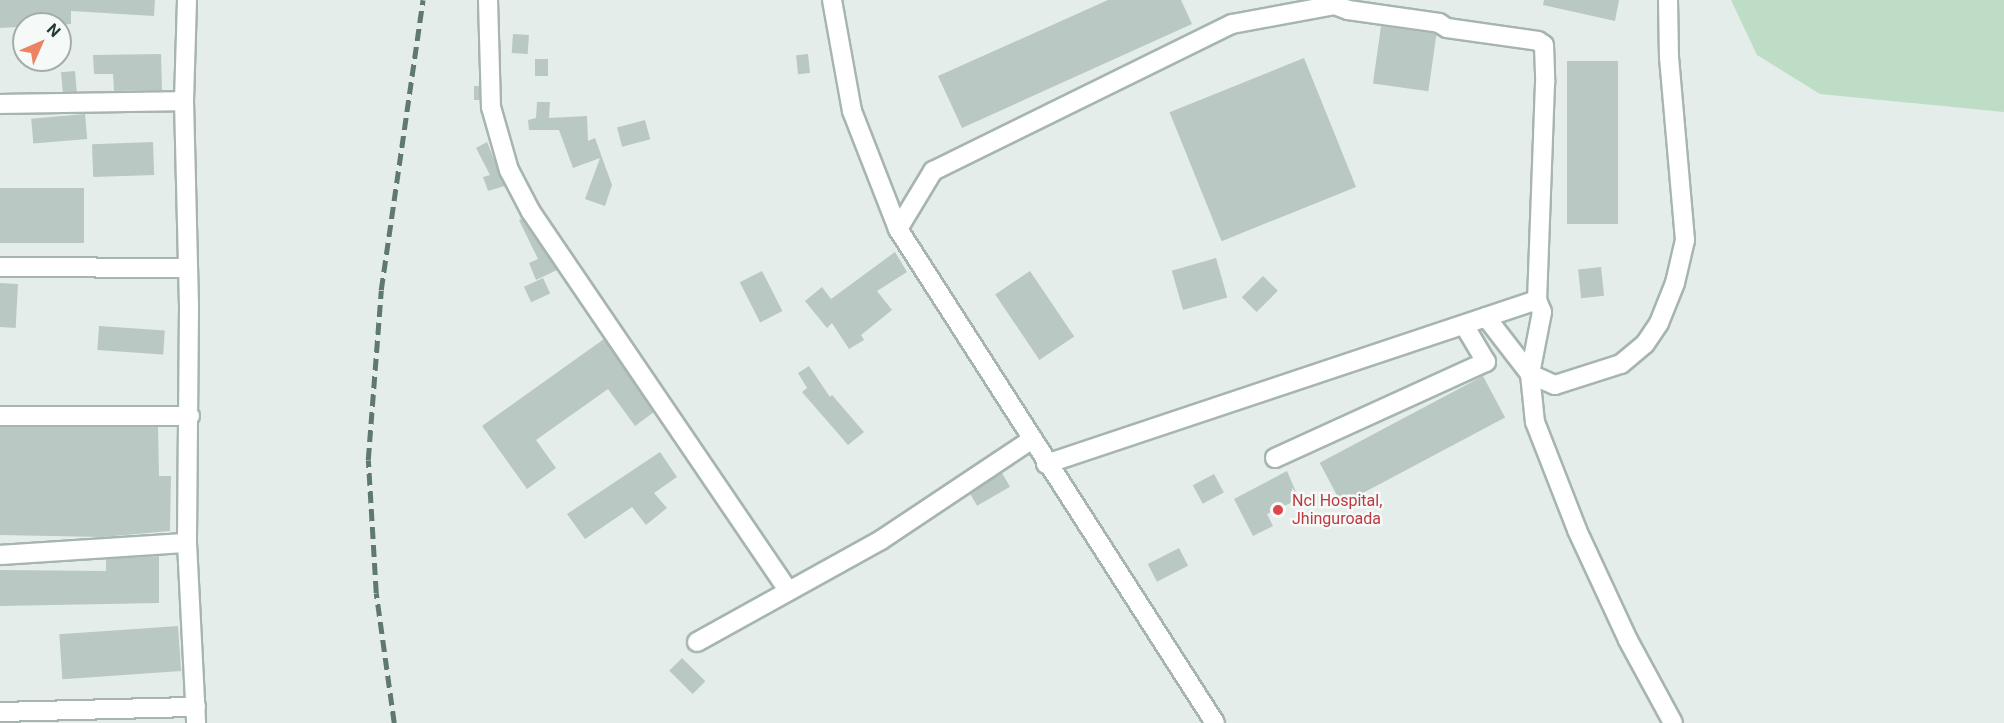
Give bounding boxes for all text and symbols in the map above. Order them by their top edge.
north arrow [12,12,72,72]
text: N [43,20,64,41]
place label: Ncl Hospital, Jhinguroada [1292,491,1382,529]
marker: Ncl Hospital, Jhinguroada [1269,501,1287,519]

